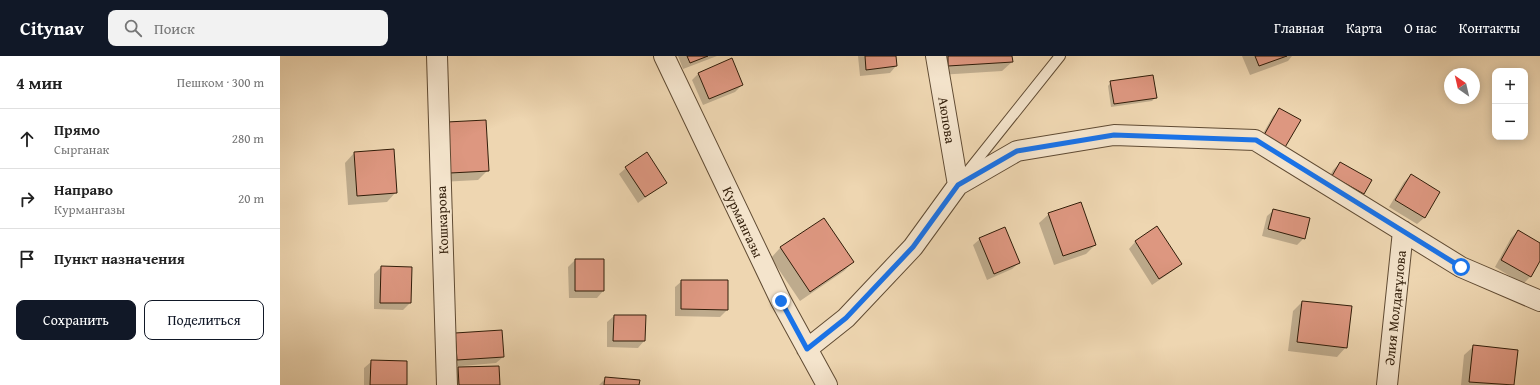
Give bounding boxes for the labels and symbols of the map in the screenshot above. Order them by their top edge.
north arrow [1444,68,1480,104]
street label: Аюпова [933,95,961,145]
street label: Курмангазы [718,183,768,261]
street label: Кошкарова [431,185,453,255]
street label: Әлия Молдағұлова [1379,249,1411,367]
route start [1452,258,1470,276]
route end [772,292,790,310]

